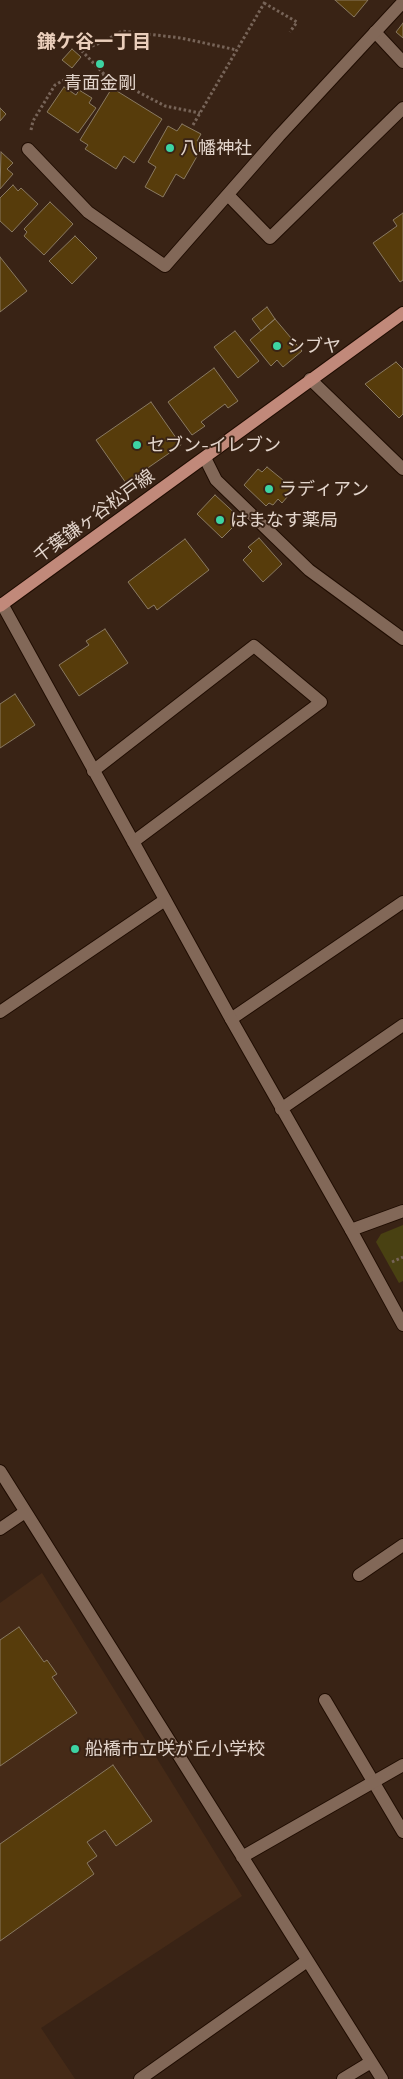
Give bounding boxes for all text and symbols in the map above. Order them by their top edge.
district label: 鎌ケ谷一丁目 [37,31,151,53]
marker: 青面金剛 [94,58,106,70]
place label: 青面金剛 [64,72,136,94]
place label: 八幡神社 [180,137,252,159]
marker: 八幡神社 [164,142,176,154]
place label: シブヤ [287,335,341,357]
marker: シブヤ [271,340,283,352]
place label: セブン-イレブン [147,434,281,456]
marker: セブン-イレブン [131,439,143,451]
street label: 千葉鎌ヶ谷松戸線 [29,465,159,567]
place label: ラディアン [279,478,369,500]
marker: ラディアン [263,483,275,495]
place label: はまなす薬局 [230,509,338,531]
marker: はまなす薬局 [214,514,226,526]
place label: 船橋市立咲が丘小学校 [85,1738,265,1760]
marker: 船橋市立咲が丘小学校 [69,1743,81,1755]

